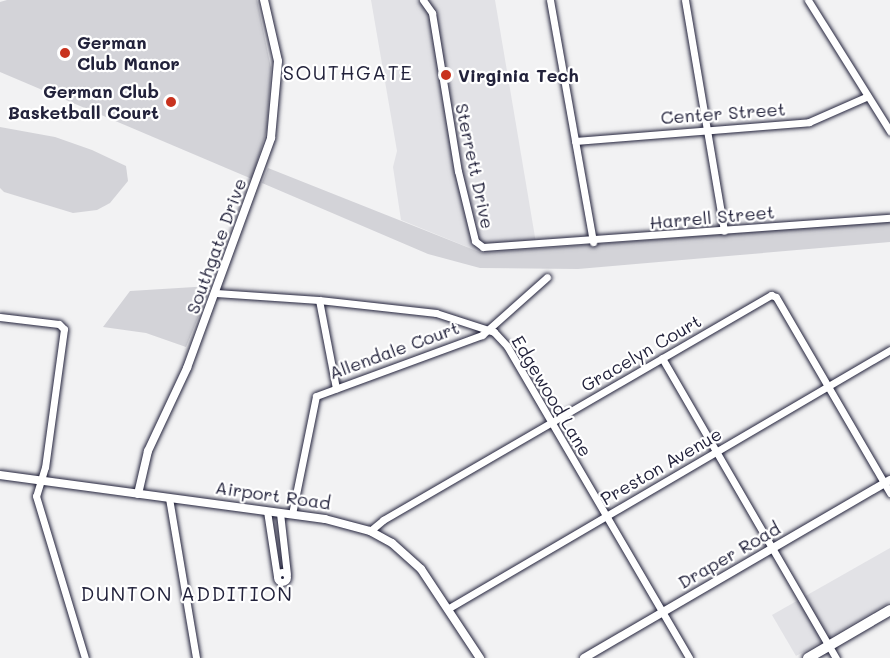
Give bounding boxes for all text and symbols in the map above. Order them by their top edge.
place label: German Club Manor [77,32,180,74]
marker: German Club Manor [58,46,72,60]
district label: SOUTHGATE [283,60,413,84]
place label: Virginia Tech [458,64,579,86]
marker: Virginia Tech [439,68,453,82]
place label: German Club Basketball Court [8,81,159,124]
marker: German Club Basketball Court [164,95,178,109]
street label: Center Street [660,98,786,128]
street label: Sterrett Drive [451,101,499,231]
street label: Southgate Drive [181,175,251,317]
street label: Harrell Street [649,201,775,233]
street label: Gracelyn Court [577,310,705,396]
street label: Allendale Court [326,316,462,384]
street label: Edgewood Lane [507,331,597,461]
street label: Preston Avenue [596,423,726,509]
street label: Airport Road [214,476,332,514]
street label: Draper Road [674,517,784,593]
district label: DUNTON ADDITION [80,581,294,605]

